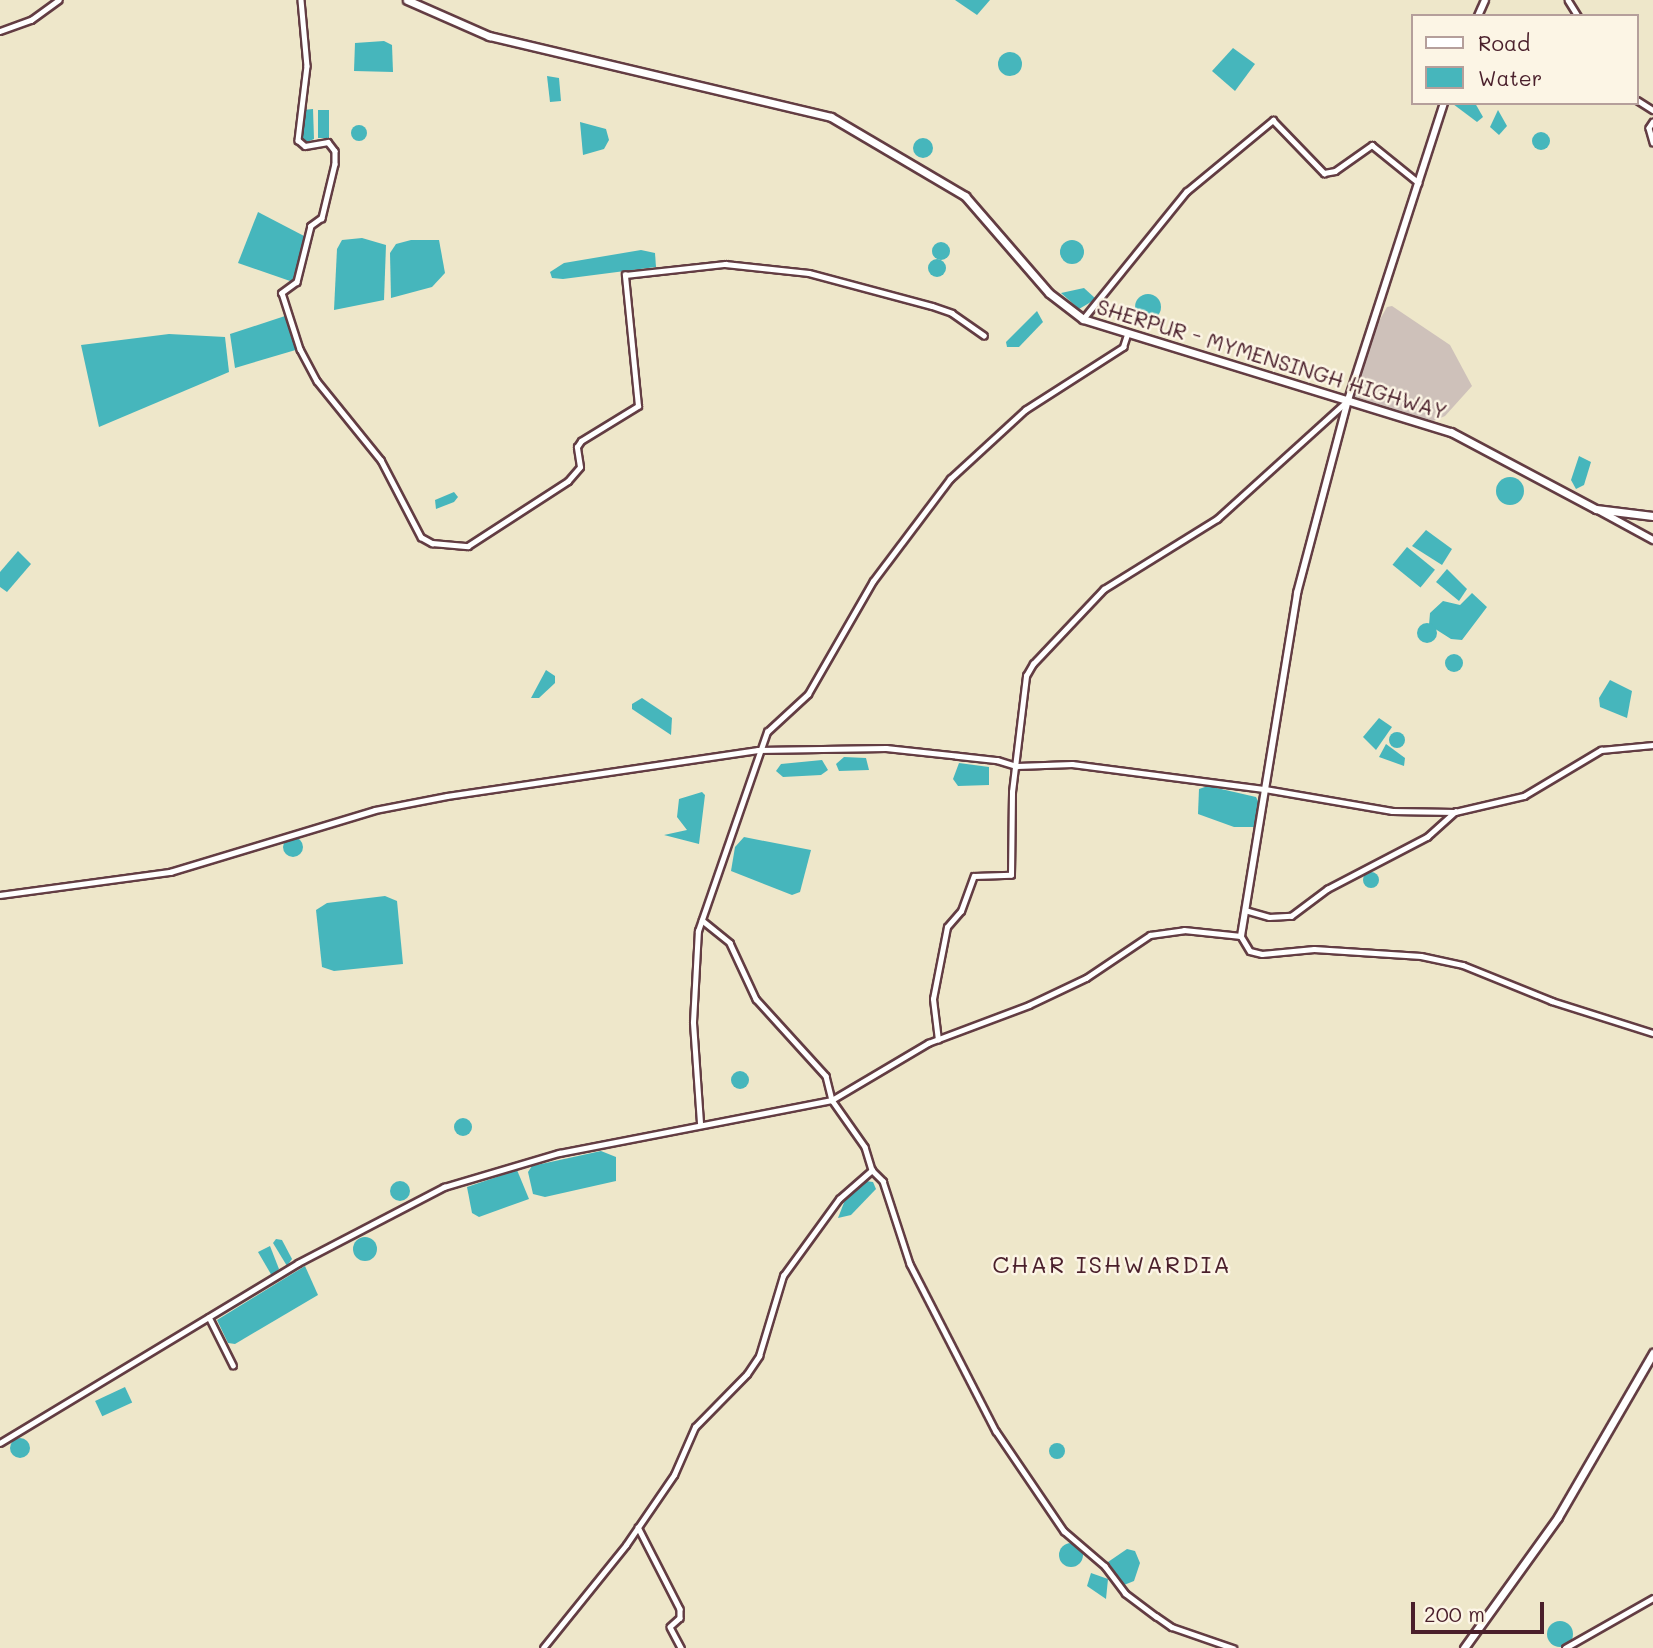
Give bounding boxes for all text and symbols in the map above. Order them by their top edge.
legend [1412,14,1639,105]
text: Road [1478,29,1530,56]
text: Water [1478,64,1542,91]
street label: SHERPUR - MYMENSINGH HIGHWAY [1094,294,1450,424]
district label: CHAR ISHWARDIA [994,1250,1230,1278]
scale bar [1415,1588,1548,1632]
text: 200 m [1424,1600,1485,1627]

